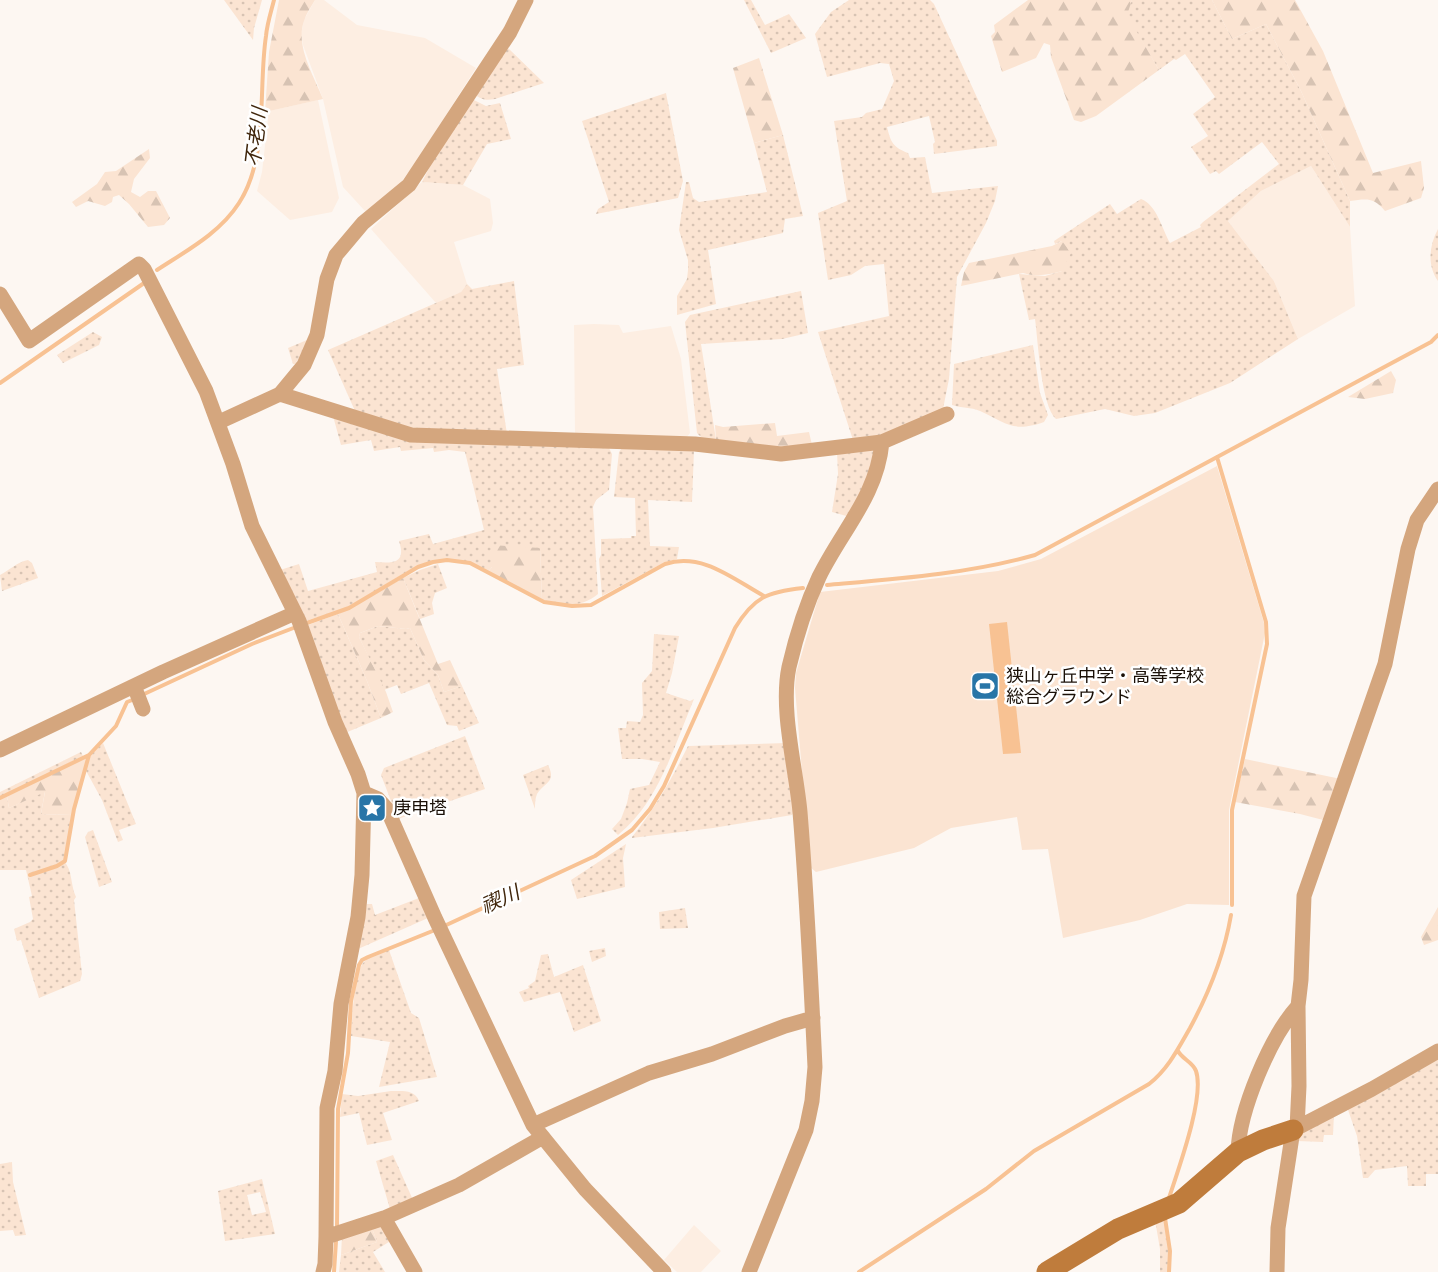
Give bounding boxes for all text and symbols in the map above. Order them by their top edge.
water label: 不老川 [241,104,275,169]
place label: 狭山ヶ丘中学・高等学校 総合グラウンド [1006,666,1204,710]
sports icon: 狭山ヶ丘中学・高等学校 総合グラウンド [969,670,1001,702]
place icon: 庚申塔 [356,792,388,824]
place label: 庚申塔 [393,798,447,821]
water label: 禊川 [477,880,526,921]

